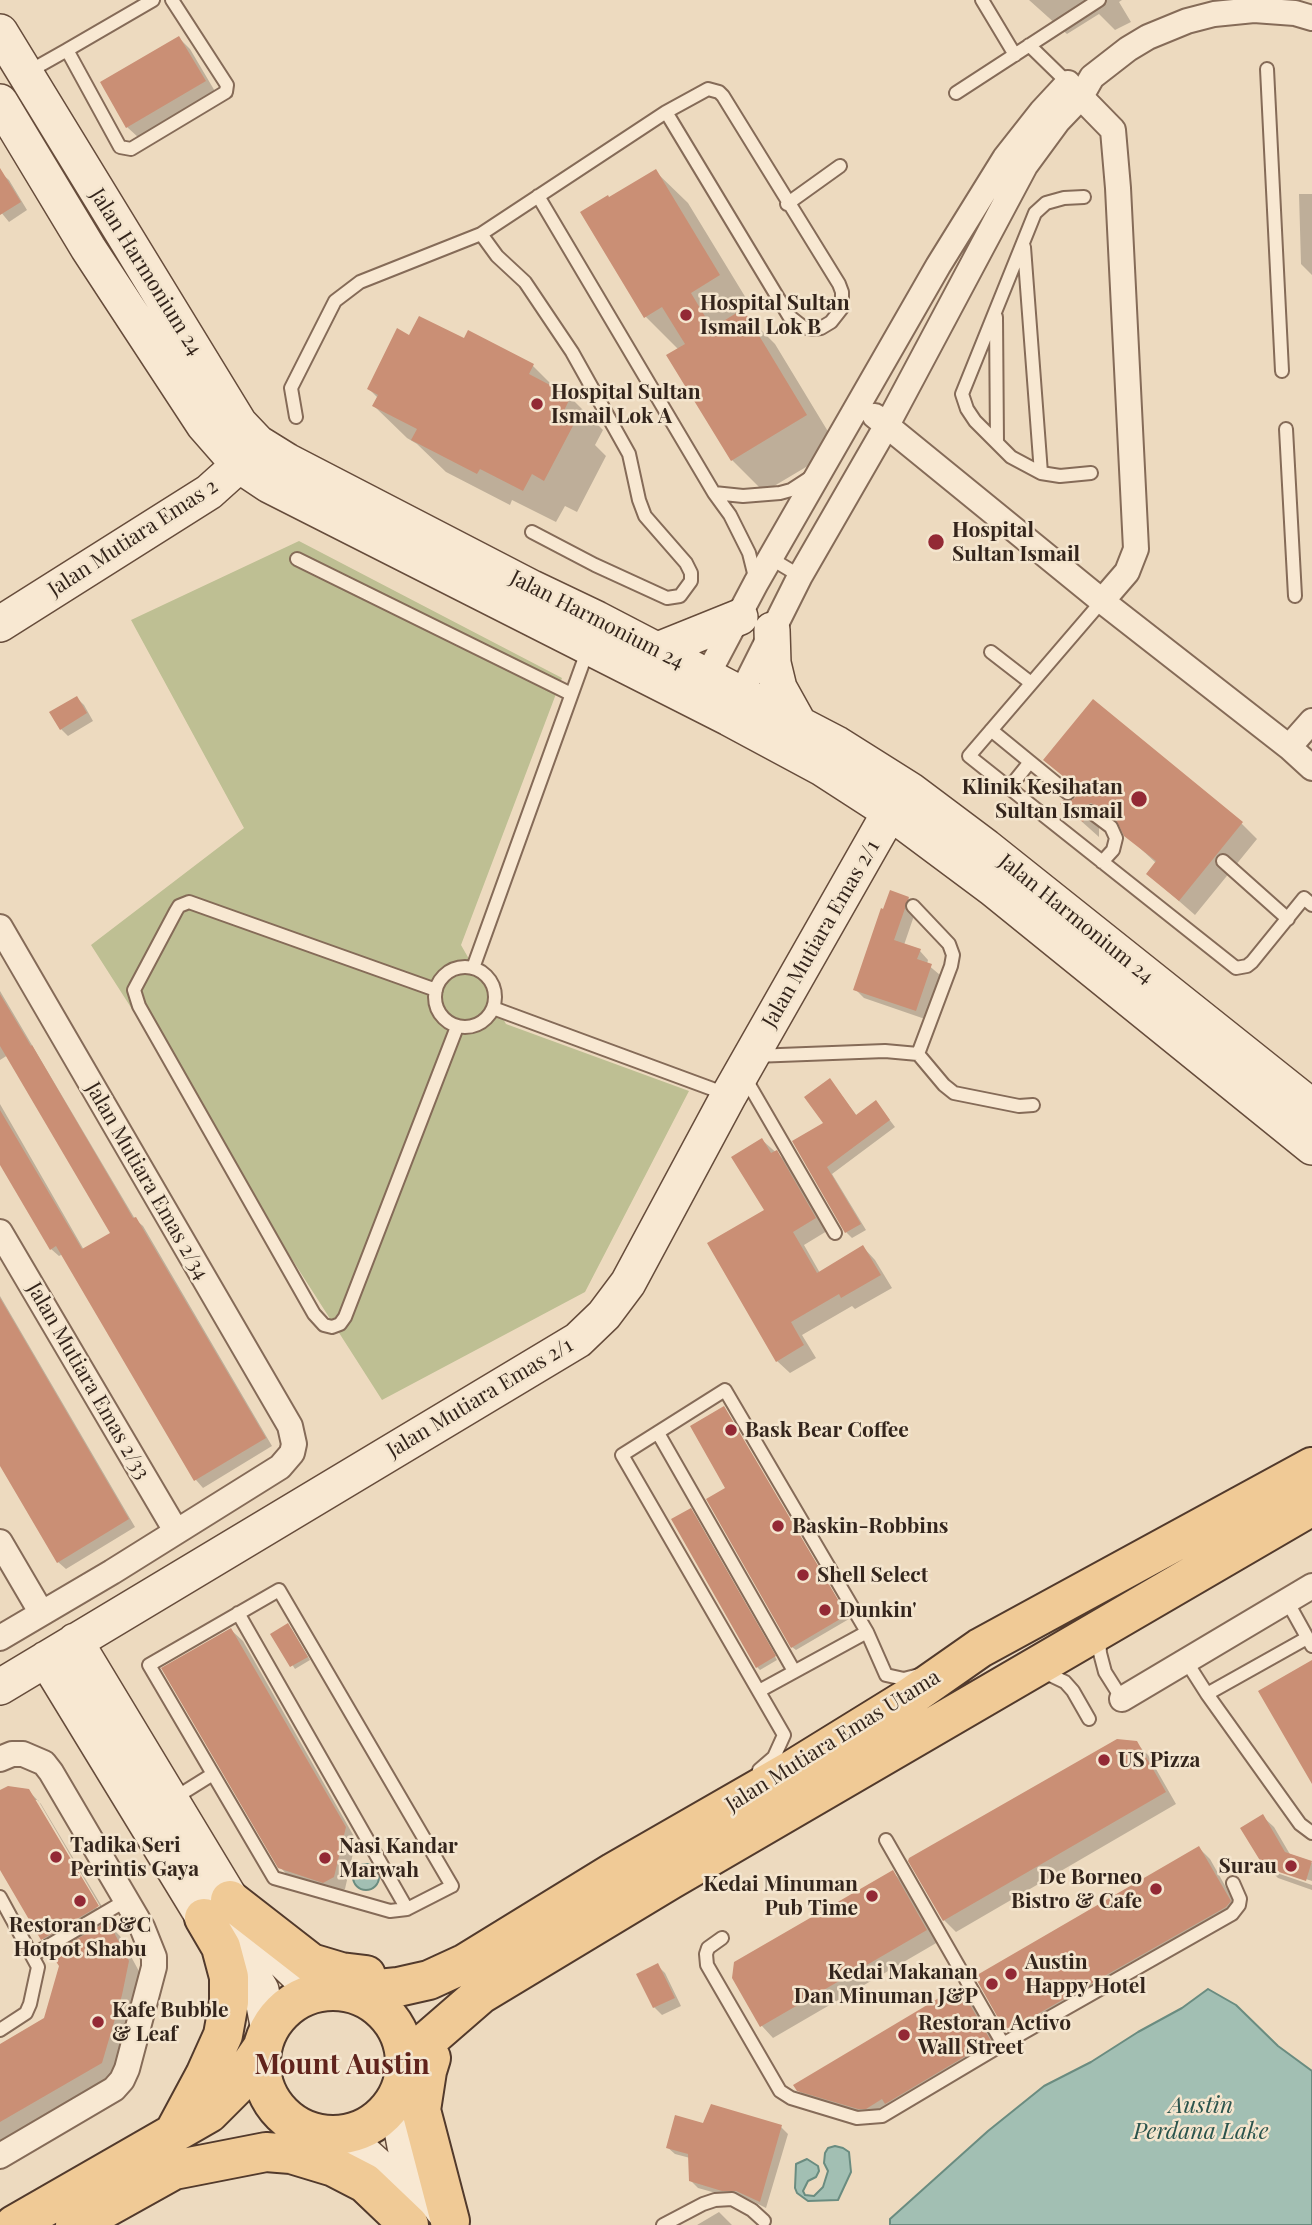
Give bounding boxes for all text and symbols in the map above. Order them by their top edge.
street label: Jalan Harmonium 24 [84,184,208,360]
place label: Hospital Sultan Ismail Lok B [700,290,850,340]
marker: Hospital Sultan Ismail Lok B [678,307,694,323]
place label: Hospital Sultan Ismail Lok A [551,379,701,429]
marker: Hospital Sultan Ismail Lok A [529,396,545,412]
street label: Jalan Mutiara Emas 2 [44,474,222,602]
place label: Hospital Sultan Ismail [952,517,1080,567]
marker: Hospital Sultan Ismail [926,532,946,552]
street label: Jalan Harmonium 24 [506,565,688,675]
place label: Klinik Kesihatan Sultan Ismail [962,774,1123,824]
marker: Klinik Kesihatan Sultan Ismail [1129,789,1149,809]
street label: Jalan Mutiara Emas 2/1 [757,836,885,1032]
street label: Jalan Harmonium 24 [993,849,1159,989]
street label: Jalan Mutiara Emas 2/34 [80,1078,214,1284]
street label: Jalan Mutiara Emas 2/33 [21,1278,155,1484]
street label: Jalan Mutiara Emas 2/1 [382,1332,578,1464]
place label: Bask Bear Coffee [745,1417,909,1443]
marker: Bask Bear Coffee [723,1422,739,1438]
place label: Baskin-Robbins [792,1513,949,1539]
marker: Baskin-Robbins [770,1518,786,1534]
place label: Shell Select [817,1562,928,1588]
marker: Shell Select [795,1567,811,1583]
place label: Dunkin' [839,1597,917,1623]
marker: Dunkin' [817,1602,833,1618]
street label: Jalan Mutiara Emas Utama [721,1665,945,1817]
place label: US Pizza [1118,1747,1200,1773]
marker: US Pizza [1096,1752,1112,1768]
place label: Tadika Seri Perintis Gaya [70,1832,199,1882]
place label: Nasi Kandar Marwah [339,1833,458,1883]
marker: Tadika Seri Perintis Gaya [48,1849,64,1865]
marker: Nasi Kandar Marwah [317,1850,333,1866]
place label: Surau [1219,1853,1277,1879]
marker: Surau [1283,1858,1299,1874]
place label: De Borneo Bistro & Cafe [1011,1864,1142,1914]
place label: Kedai Minuman Pub Time [703,1871,858,1921]
marker: De Borneo Bistro & Cafe [1148,1881,1164,1897]
marker: Kedai Minuman Pub Time [864,1888,880,1904]
marker: Restoran D&C Hotpot Shabu [72,1893,88,1909]
place label: Restoran D&C Hotpot Shabu [9,1912,151,1962]
place label: Austin Happy Hotel [1025,1949,1146,1999]
place label: Kedai Makanan Dan Minuman J&P [794,1959,978,2009]
marker: Austin Happy Hotel [1003,1966,1019,1982]
marker: Kedai Makanan Dan Minuman J&P [984,1976,1000,1992]
place label: Kafe Bubble & Leaf [112,1997,229,2047]
place label: Restoran Activo Wall Street [918,2010,1071,2060]
marker: Kafe Bubble & Leaf [90,2014,106,2030]
marker: Restoran Activo Wall Street [896,2027,912,2043]
district label: Mount Austin [254,2048,430,2082]
water label: Austin Perdana Lake [1133,2092,1269,2146]

